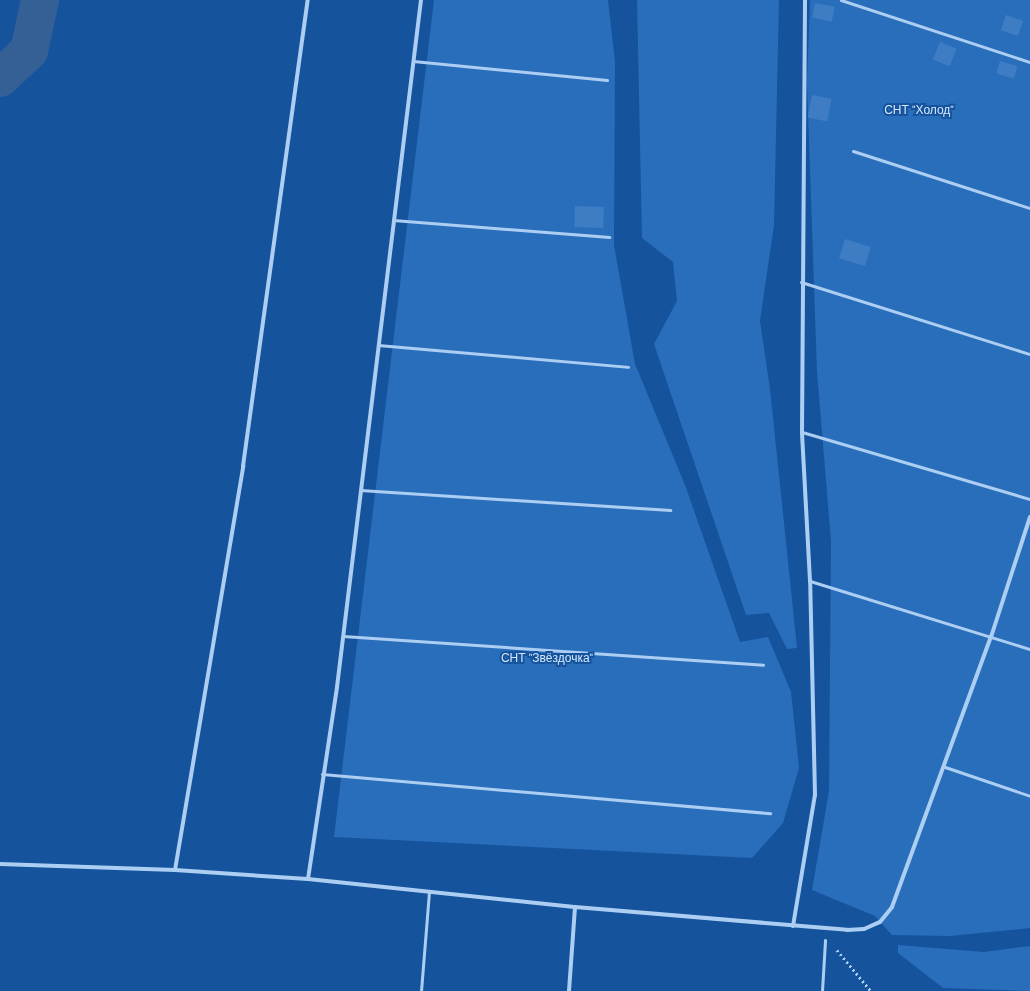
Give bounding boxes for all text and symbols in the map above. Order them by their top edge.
park label: СНТ "Холод" [884,104,954,118]
park label: СНТ "Звёздочка" [501,652,593,666]

